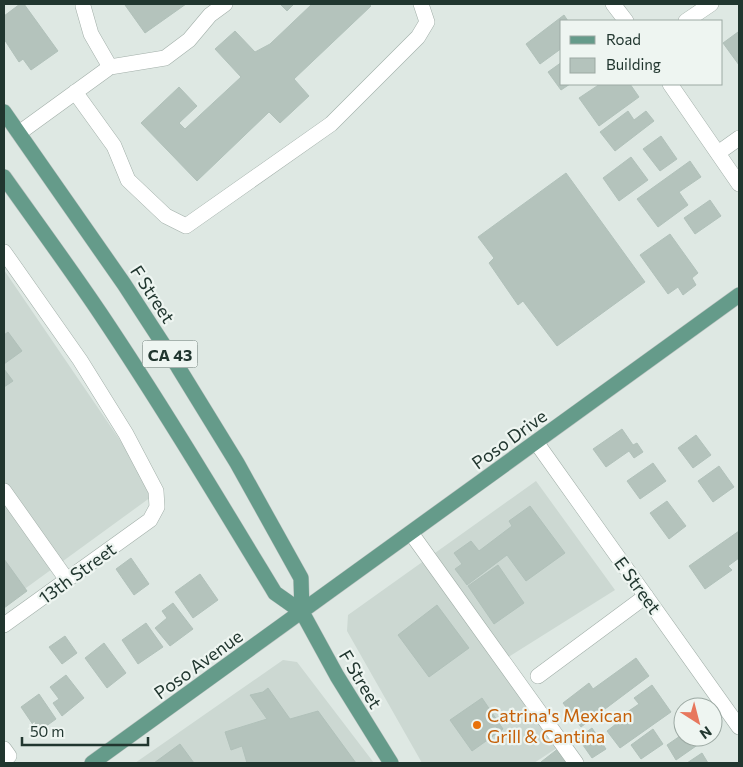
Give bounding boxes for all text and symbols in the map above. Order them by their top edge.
legend [560,20,723,85]
text: Road [606,30,641,48]
text: Building [606,55,661,73]
street label: F Street [126,261,180,327]
road number: CA 43 [142,340,198,368]
street label: Poso Drive [467,404,551,474]
street label: 13th Street [34,538,120,608]
street label: E Street [610,552,666,618]
street label: Poso Avenue [149,625,247,703]
street label: F Street [335,646,387,712]
north arrow [673,697,723,747]
place label: Catrina's Mexican Grill & Cantina [487,704,632,747]
scale bar [22,714,149,746]
marker: Catrina's Mexican Grill & Cantina [471,719,483,731]
text: 50 m [30,722,64,740]
text: N [697,723,715,743]

